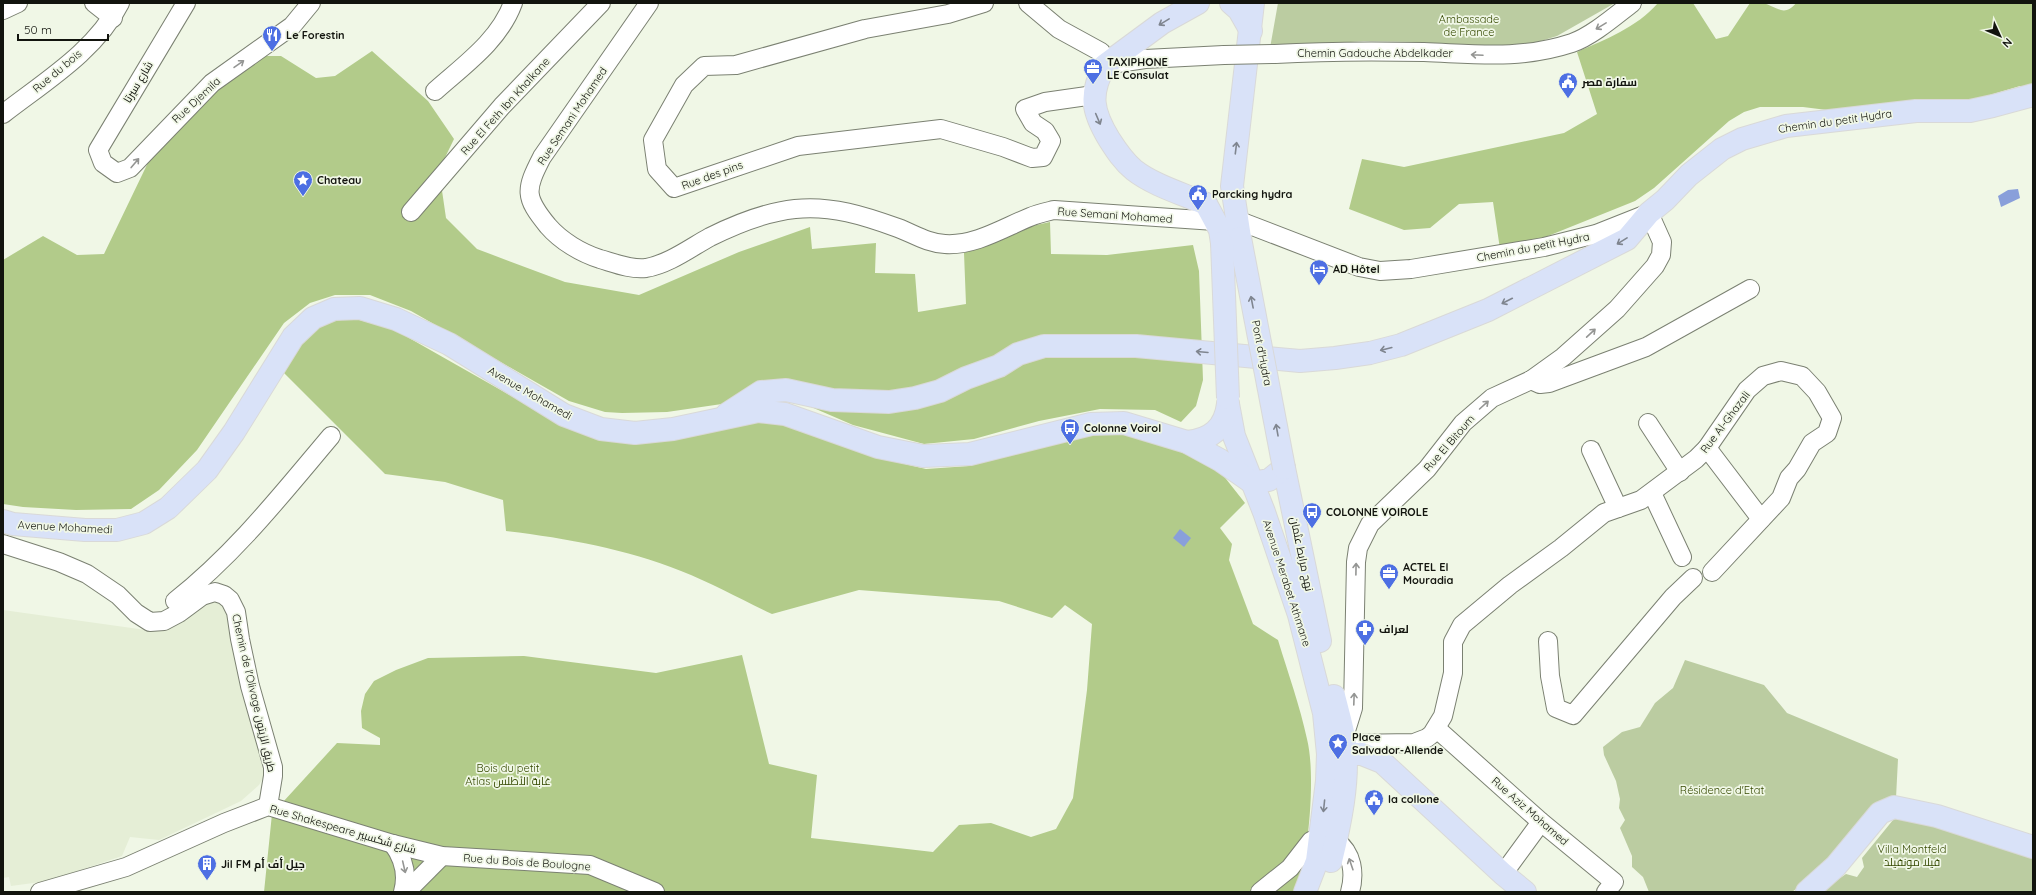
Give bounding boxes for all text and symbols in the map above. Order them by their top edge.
park label: Ambassade de France [1439,12,1499,39]
scale bar [18,16,108,42]
north arrow [1980,16,2020,56]
one-way arrow [1159,18,1170,26]
text: 50 m [24,22,52,37]
one-way arrow [1596,22,1607,30]
restaurant icon: Le Forestin [261,24,283,52]
place label: Le Forestin [286,28,345,42]
text: N [1999,35,2015,51]
street label: Rue du bois [30,46,84,96]
street label: Chemin Gadouche Abdelkader [1297,46,1453,60]
one-way arrow [1471,51,1484,59]
street label: Rue El Feth Ibn Khalkane [457,54,553,158]
place label: TAXIPHONE LE Consulat [1107,55,1169,82]
office icon: TAXIPHONE LE Consulat [1082,57,1104,85]
street label: شارع سيرتا [120,59,157,106]
one-way arrow [233,60,244,68]
street label: Rue Semani Mohamed [534,64,610,168]
public building icon: سفارة مصر [1557,71,1579,99]
street label: Rue Djemila [169,74,223,126]
place label: سفارة مصر [1581,75,1637,89]
street label: Chemin du petit Hydra [1777,106,1893,136]
one-way arrow [1094,112,1102,124]
one-way arrow [1232,142,1240,155]
one-way arrow [130,157,139,168]
street label: Rue des pins [679,157,745,193]
place icon: Chateau [292,169,314,197]
place label: Chateau [317,173,361,187]
public building icon: Parcking hydra [1187,183,1209,211]
place label: Parcking hydra [1212,187,1293,201]
street label: Rue Semani Mohamed [1057,204,1173,226]
street label: Chemin du petit Hydra [1475,229,1591,265]
one-way arrow [1617,237,1628,245]
hotel icon: AD Hôtel [1308,258,1330,286]
place label: AD Hôtel [1333,262,1380,276]
one-way arrow [1248,296,1256,309]
one-way arrow [1501,297,1513,305]
street label: Pont d'Hydra [1249,319,1275,387]
one-way arrow [1586,328,1596,338]
one-way arrow [1380,345,1393,353]
one-way arrow [1196,348,1209,356]
street label: Avenue Mohamedi [486,363,574,423]
street label: Rue Al-Ghazali [1697,388,1753,456]
one-way arrow [1479,400,1489,409]
street label: Rue El Bitoum [1421,412,1477,474]
bus stop icon: Colonne Voirol [1059,417,1081,445]
place label: Colonne Voirol [1084,421,1161,435]
one-way arrow [1273,424,1281,437]
bus stop icon: COLONNE VOIROLE [1301,501,1323,529]
place label: COLONNE VOIROLE [1326,505,1428,519]
street label: نهج مرابط عثمان [1286,515,1317,593]
street label: Avenue Mohamedi [17,518,113,536]
street label: Avenue Merabet Athmane [1260,518,1314,648]
place label: ACTEL El Mouradia [1403,560,1453,587]
office icon: ACTEL El Mouradia [1378,562,1400,590]
one-way arrow [1352,563,1360,576]
street label: Chemin de l'Olivage طريق الزيتون [229,613,279,773]
pharmacy icon: لعراف [1354,618,1376,646]
place label: لعراف [1379,622,1409,636]
one-way arrow [1350,693,1357,706]
place label: Place Salvador-Allende [1352,730,1444,757]
place icon: Place Salvador-Allende [1327,732,1349,760]
park label: Bois du petit Atlas غابة الأطلس [465,761,551,788]
street label: Rue Aziz Mohamed [1489,774,1571,848]
park label: Résidence d'Etat [1680,783,1764,797]
public building icon: la collone [1363,788,1385,816]
place label: la collone [1388,792,1440,806]
one-way arrow [1321,799,1328,812]
street label: Rue Shakespeare شارع شكسبير [268,801,418,858]
park label: Villa Montfeld فيلا مونفيلد [1878,842,1946,869]
street label: Rue du Bois de Boulogne [463,851,591,873]
building icon: Jil FM جيل أف أم [196,853,218,881]
place label: Jil FM جيل أف أم [221,857,305,872]
one-way arrow [1347,858,1354,871]
one-way arrow [400,860,408,873]

